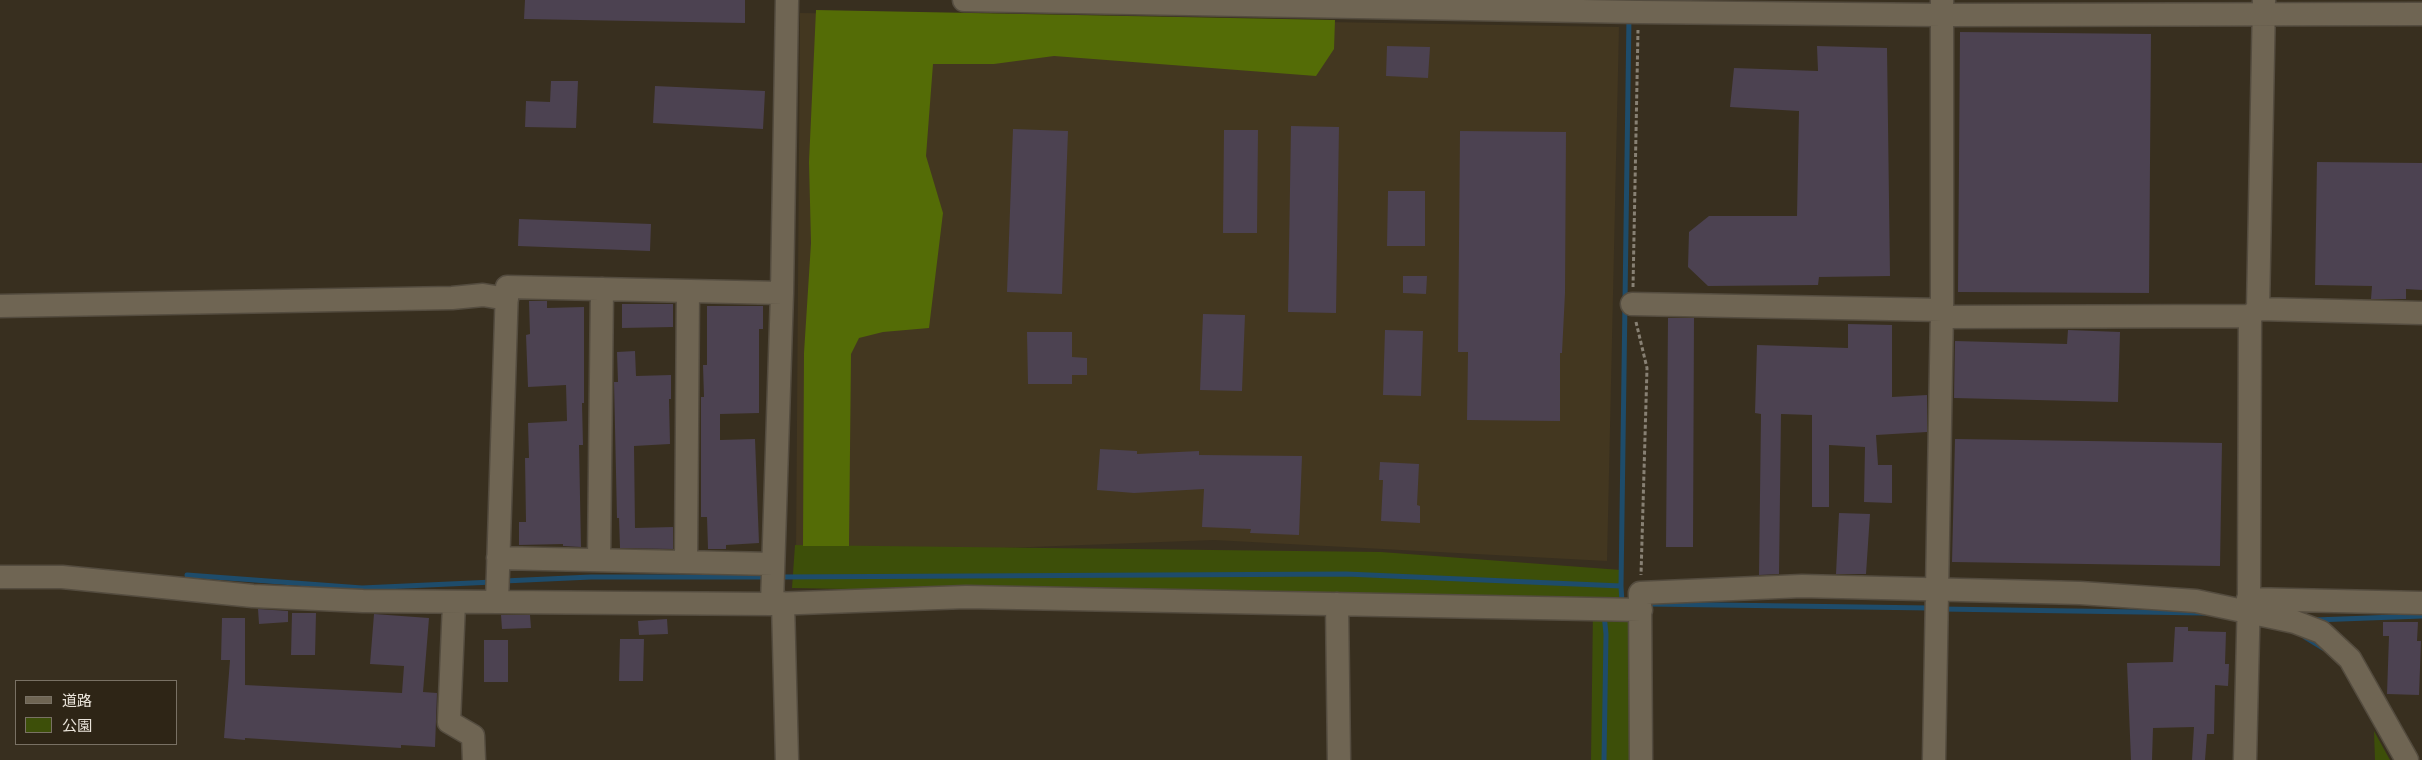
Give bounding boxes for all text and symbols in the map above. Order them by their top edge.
legend [15,680,178,745]
text: 道路 [62,692,92,709]
text: 公園 [62,717,92,734]

